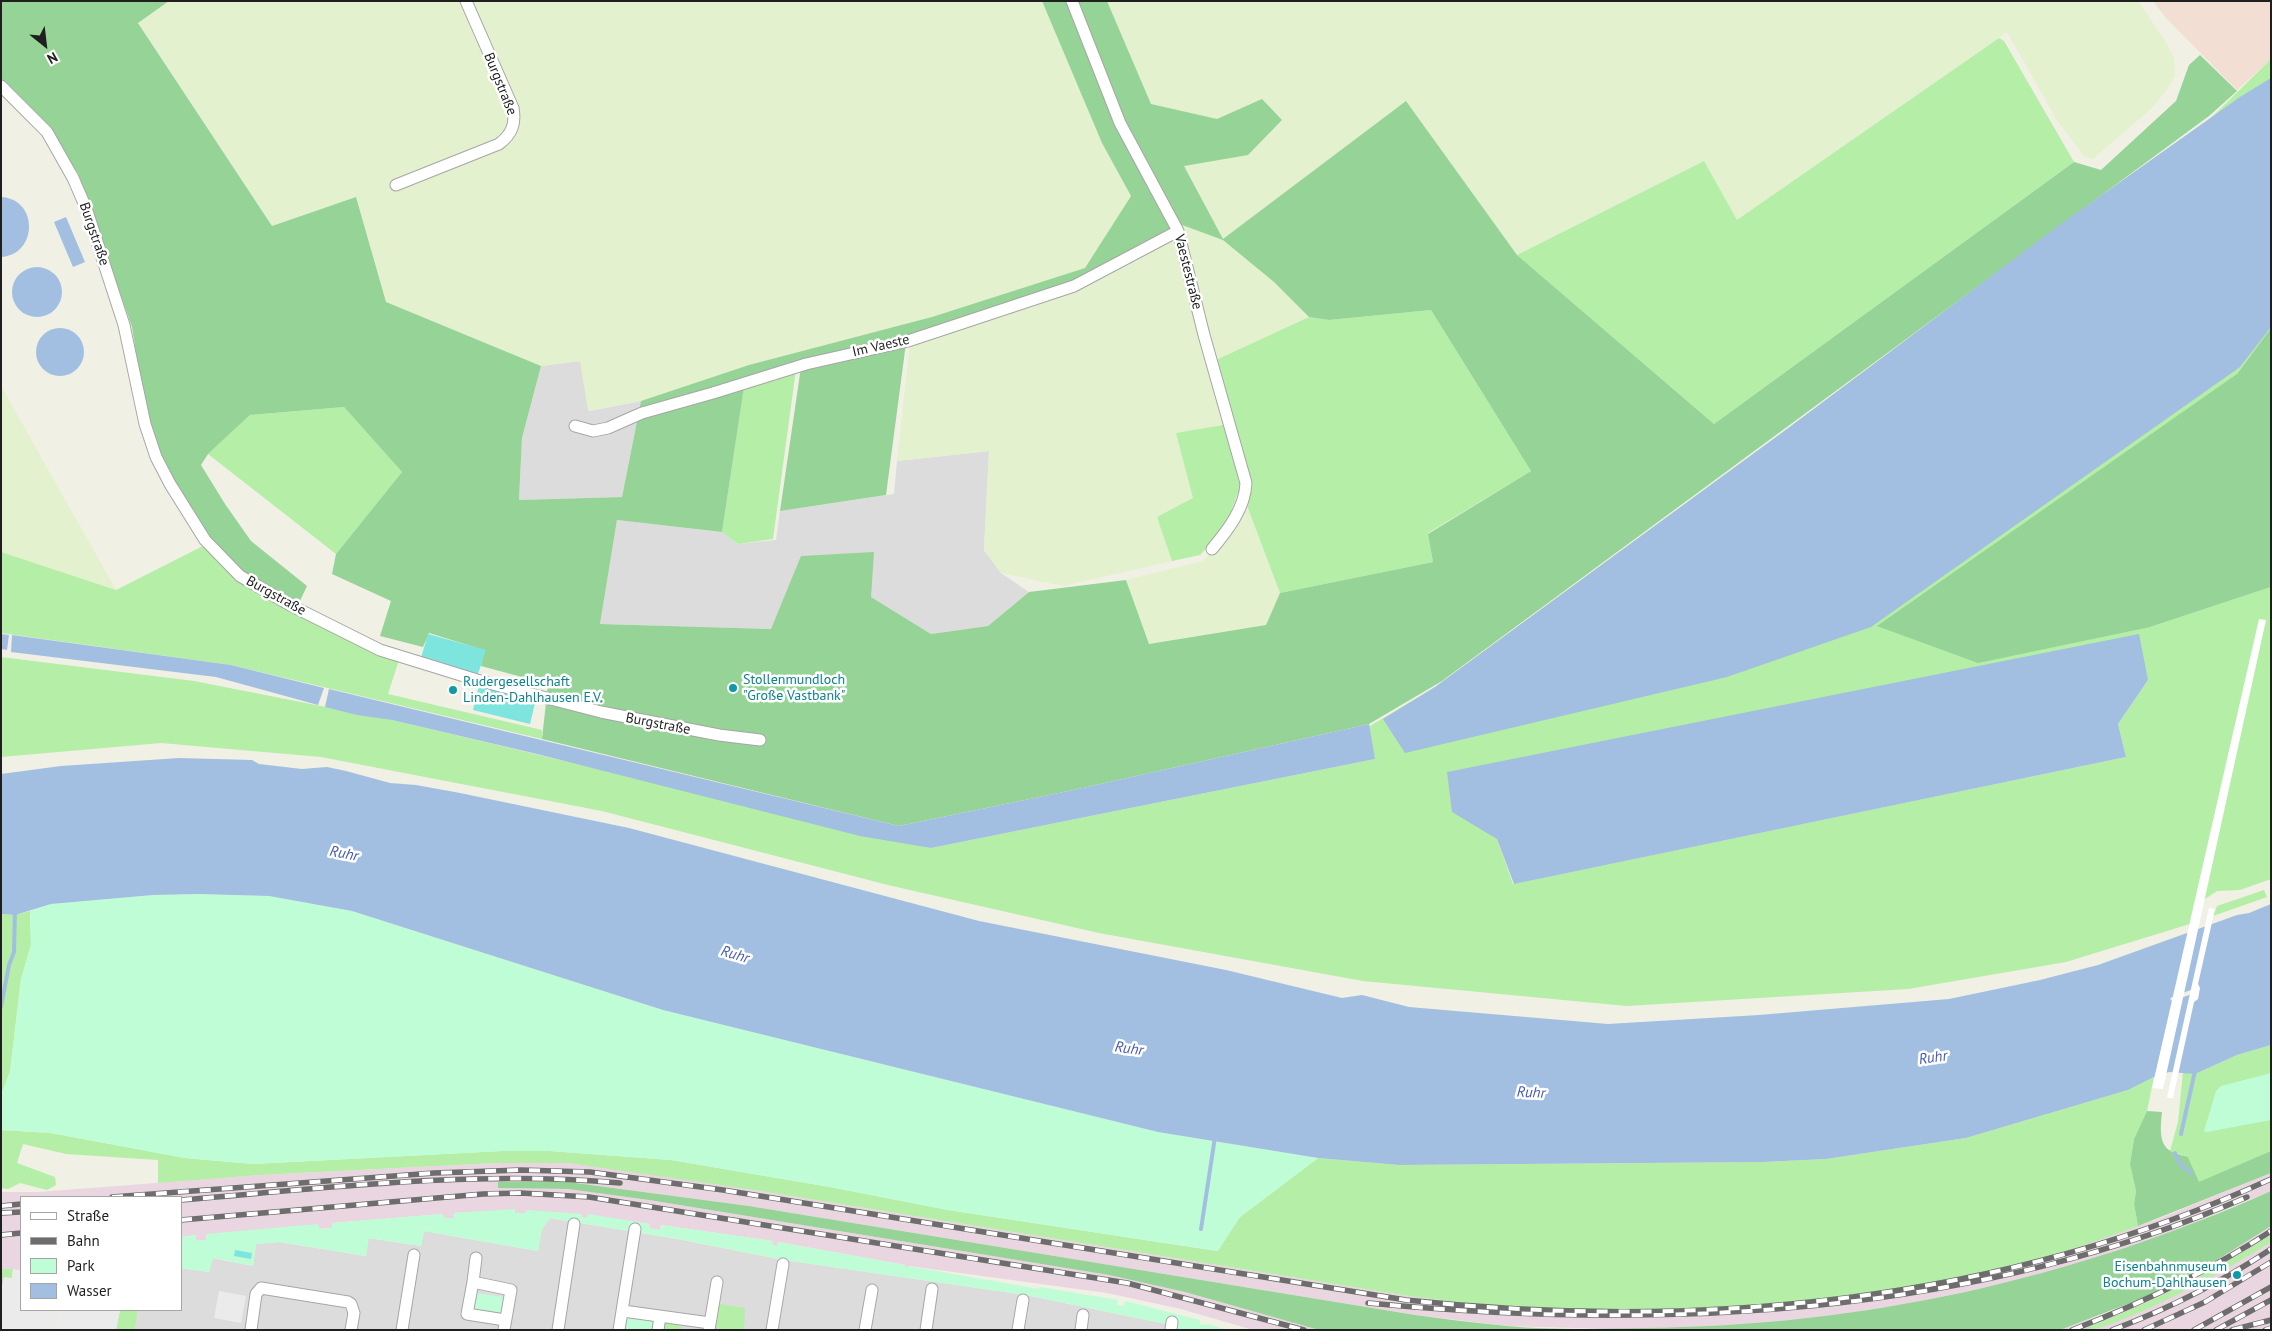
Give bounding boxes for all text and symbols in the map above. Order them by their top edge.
north arrow [20,20,70,70]
text: N [44,48,61,68]
street label: Burgstraße [480,50,520,118]
street label: Burgstraße [75,200,113,268]
street label: Vaestestraße [1171,233,1205,311]
street label: Im Vaeste [851,331,911,361]
street label: Burgstraße [243,573,309,619]
place label: Stollenmundloch "Große Vastbank" [743,672,845,704]
place label: Rudergesellschaft Linden-Dahlhausen E.V. [463,674,603,706]
marker: Stollenmundloch "Große Vastbank" [727,682,739,694]
marker: Rudergesellschaft Linden-Dahlhausen E.V. [447,684,459,696]
street label: Burgstraße [624,709,692,739]
water label: Ruhr [328,842,360,866]
water label: Ruhr [719,942,751,968]
water label: Ruhr [1114,1038,1144,1060]
water label: Ruhr [1918,1047,1948,1069]
water label: Ruhr [1516,1083,1546,1103]
legend [20,1196,182,1311]
text: Straße [67,1206,109,1225]
text: Bahn [67,1231,100,1250]
text: Park [67,1256,95,1275]
place label: Eisenbahnmuseum Bochum-Dahlhausen [2103,1259,2227,1292]
marker: Eisenbahnmuseum Bochum-Dahlhausen [2231,1269,2243,1281]
text: Wasser [67,1281,112,1300]

